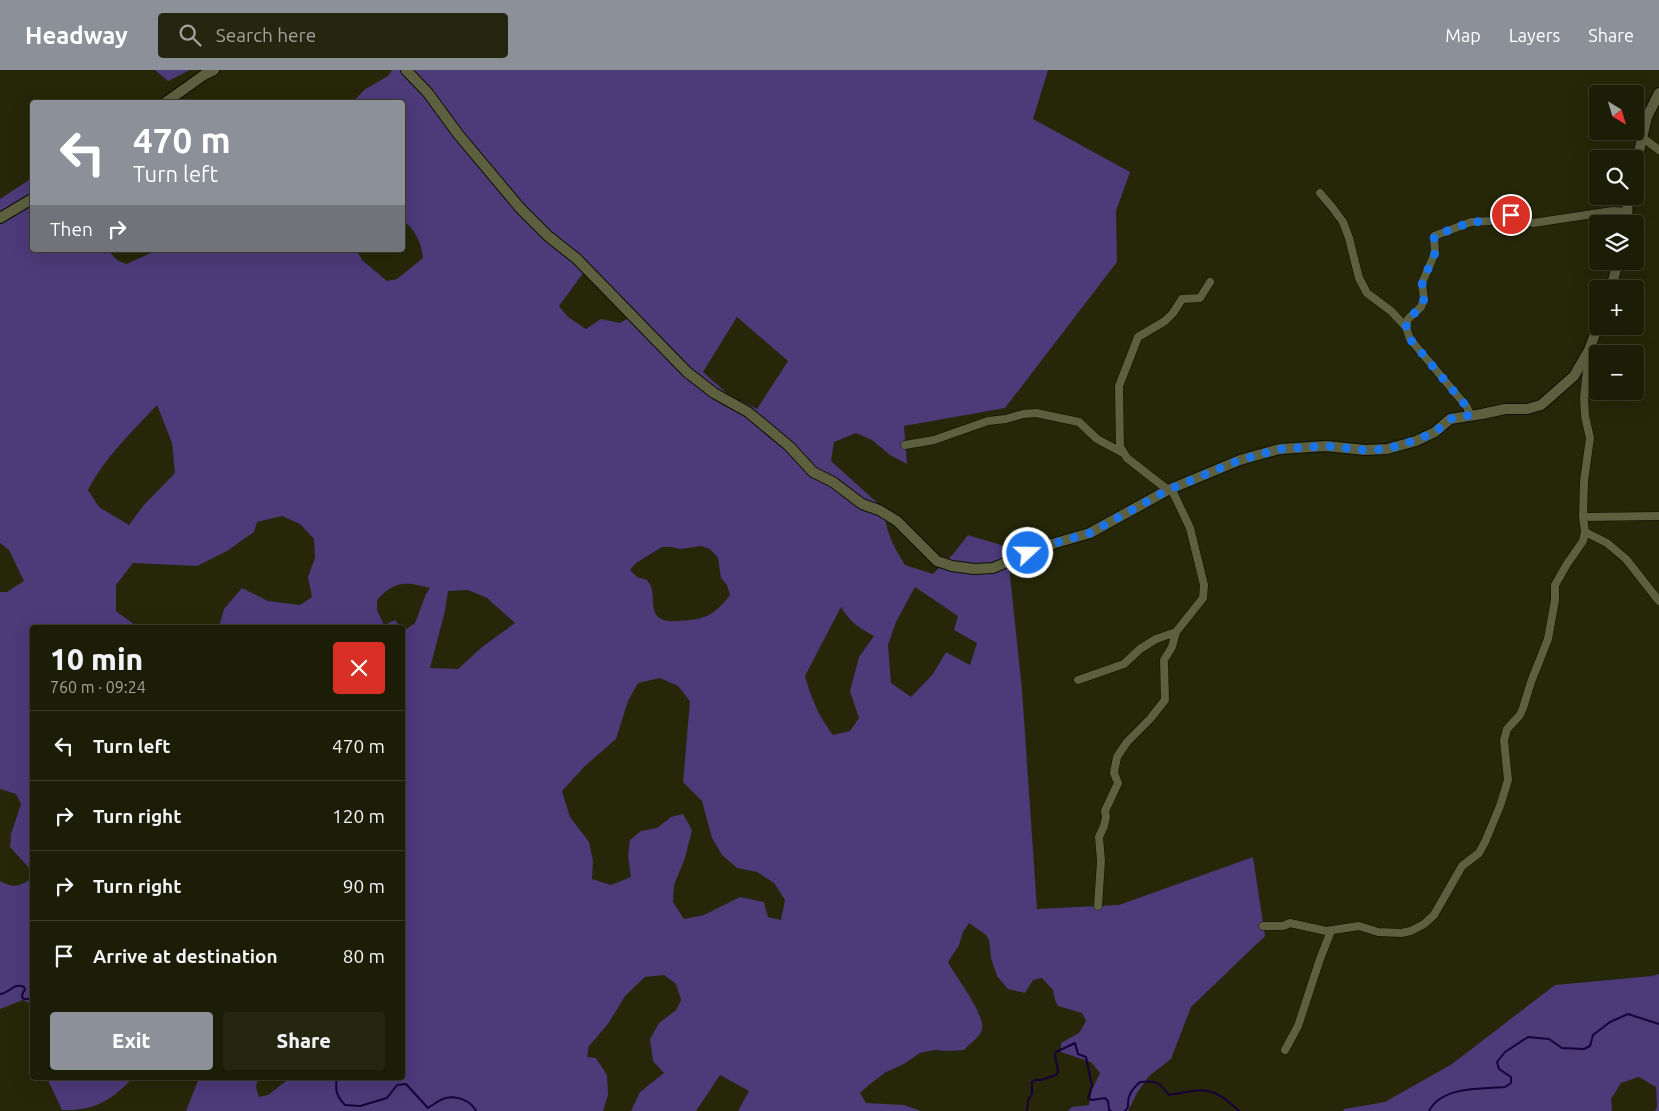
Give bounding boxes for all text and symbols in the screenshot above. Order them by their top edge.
search box [158,13,508,58]
icon: search [176,21,204,49]
text: Headway [25,22,128,49]
text: Search here [216,24,316,46]
text: Map [1445,25,1481,45]
text: Layers [1509,25,1560,45]
text: Share [1588,25,1634,45]
north arrow [1589,85,1644,140]
map controls [1589,85,1644,400]
icon: left [50,120,115,185]
text: 470 m [133,120,231,160]
button: search [1589,150,1644,205]
text: Turn left [133,161,218,186]
pin [1490,194,1532,236]
icon: arrive [1497,201,1525,229]
icon: right [103,215,131,243]
button: layers [1589,215,1644,270]
text: Then [50,218,93,240]
button: + [1589,280,1644,335]
button: − [1589,345,1644,400]
position arrow [1001,526,1053,578]
text: 10 min [50,642,143,676]
button: close [333,642,385,694]
text: 760 m · 09:24 [50,678,146,696]
icon: left [50,732,78,760]
text: Turn left [93,735,171,757]
text: 470 m [332,735,385,757]
icon: right [50,802,78,830]
text: Turn right [93,805,181,827]
text: 120 m [332,805,385,827]
icon: right [50,872,78,900]
text: Turn right [93,875,181,897]
text: 90 m [343,875,385,897]
icon: arrive [50,942,78,970]
text: Arrive at destination [93,945,278,967]
text: 80 m [343,945,385,967]
button: Exit [50,1012,213,1070]
button: Share [223,1012,385,1070]

